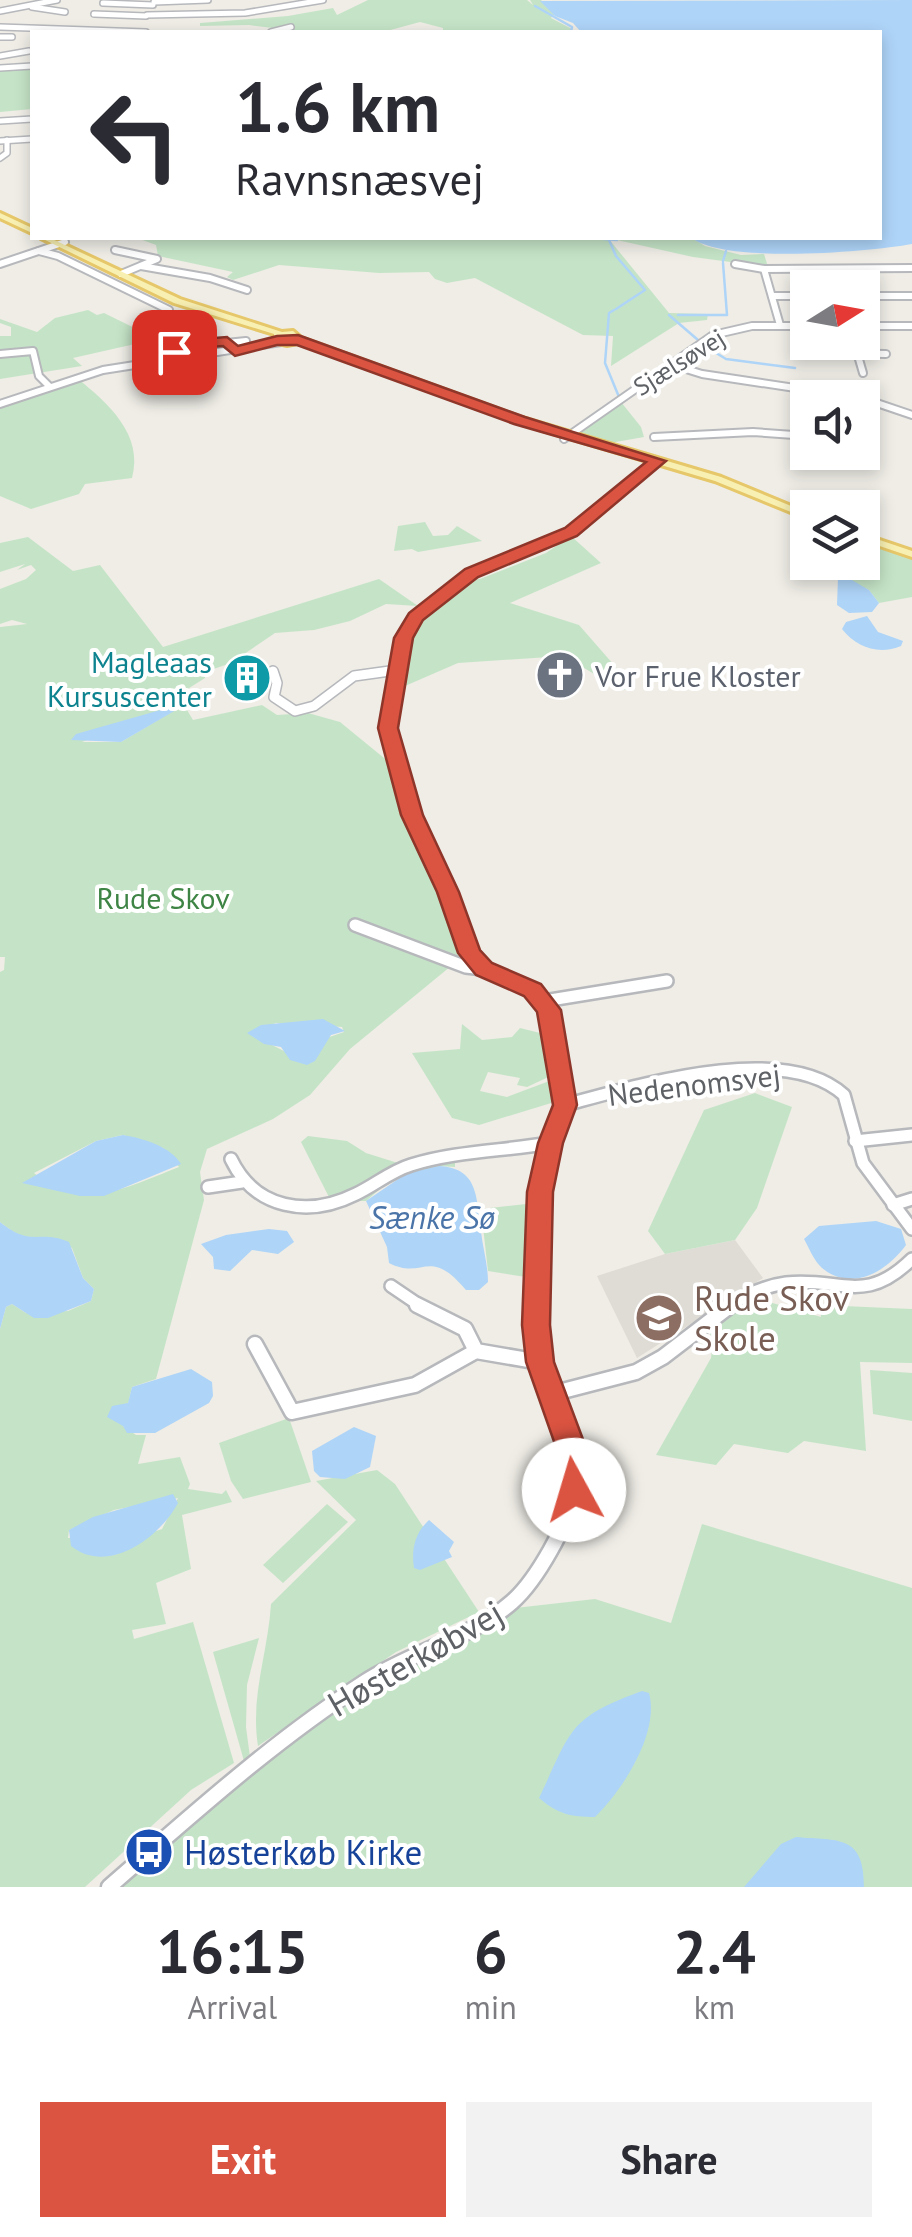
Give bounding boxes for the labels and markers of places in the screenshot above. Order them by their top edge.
pin [132,310,217,395]
place label: Magleaas Kursuscenter [47,642,212,715]
church icon: Vor Frue Kloster [534,649,586,701]
building icon: Magleaas Kursuscenter [221,652,273,704]
place label: Vor Frue Kloster [594,656,801,695]
place label: Rude Skov Skole [694,1275,850,1361]
school or university icon: Rude Skov Skole [633,1292,685,1344]
bus stop icon: Høsterkøb Kirke [123,1826,175,1878]
place label: Høsterkøb Kirke [184,1829,422,1875]

